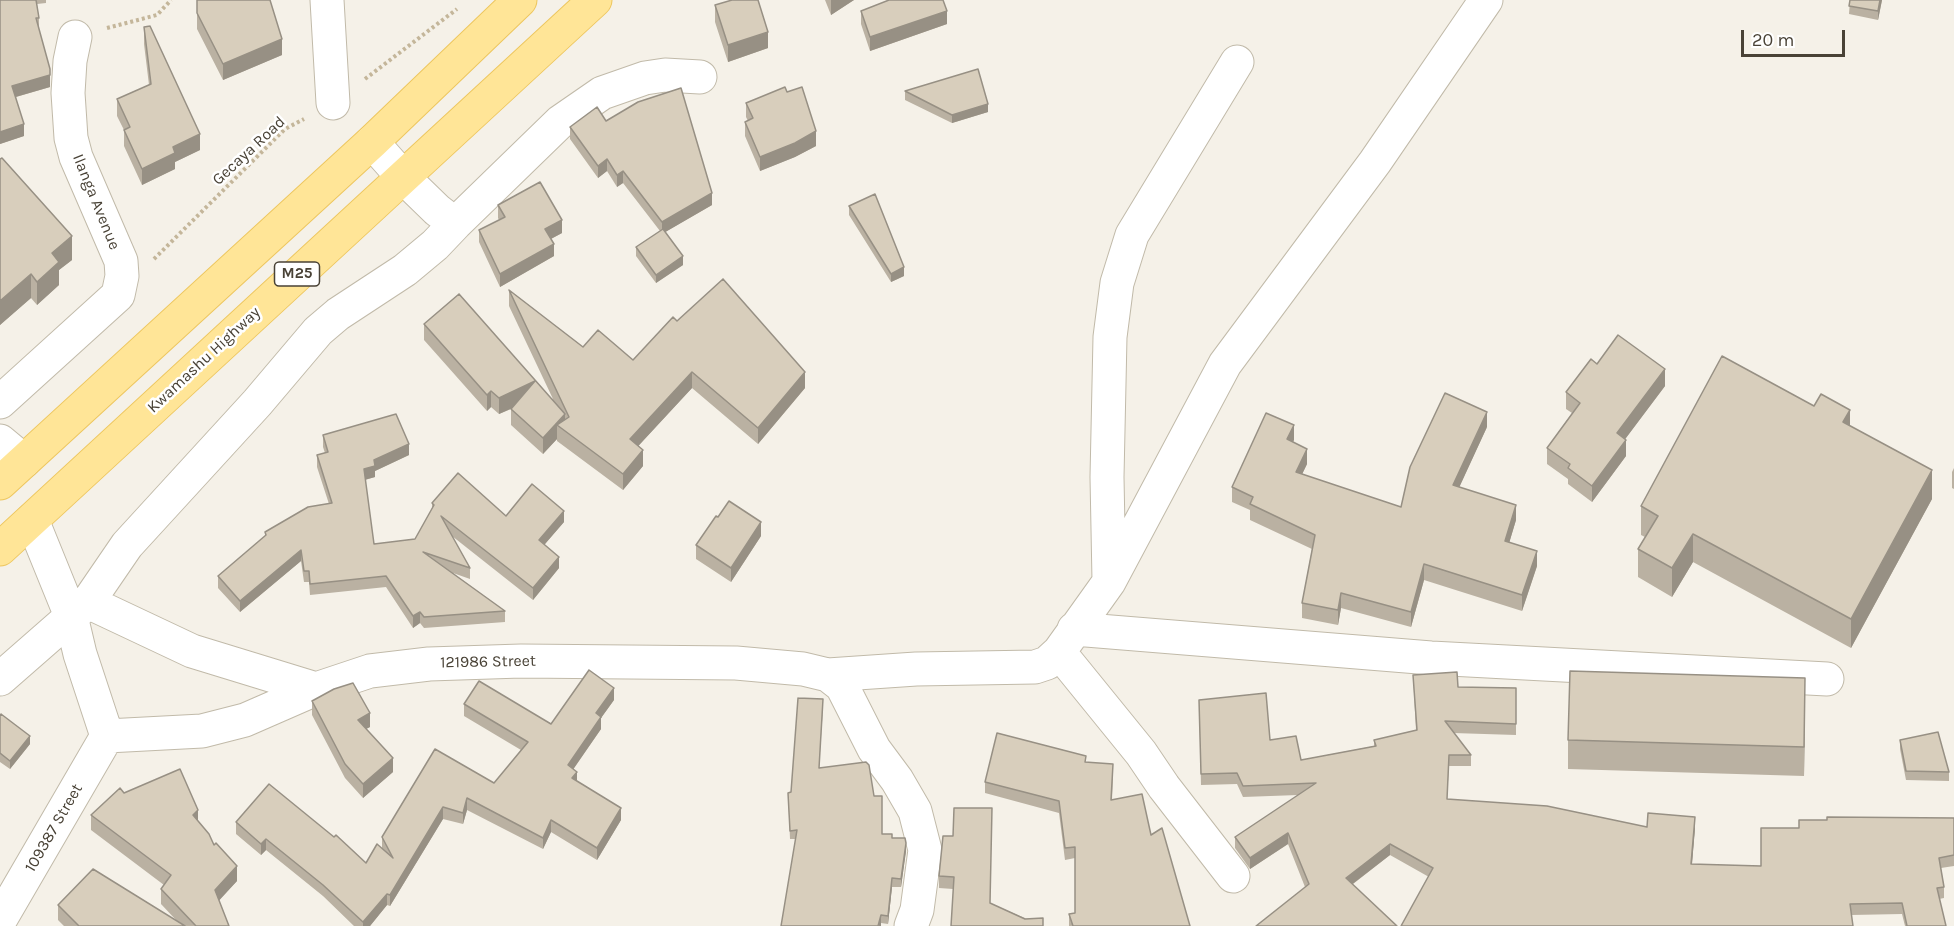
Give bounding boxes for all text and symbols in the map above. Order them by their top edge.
scale bar [1744,18,1848,56]
text: 20 m [1752,29,1794,51]
street label: Gecaya Road [209,112,289,190]
street label: Ilanga Avenue [68,151,124,253]
road number: M25 [274,262,320,286]
street label: Kwamashu Highway [144,303,264,417]
street label: 121986 Street [440,652,536,672]
street label: 109387 Street [21,781,87,875]

